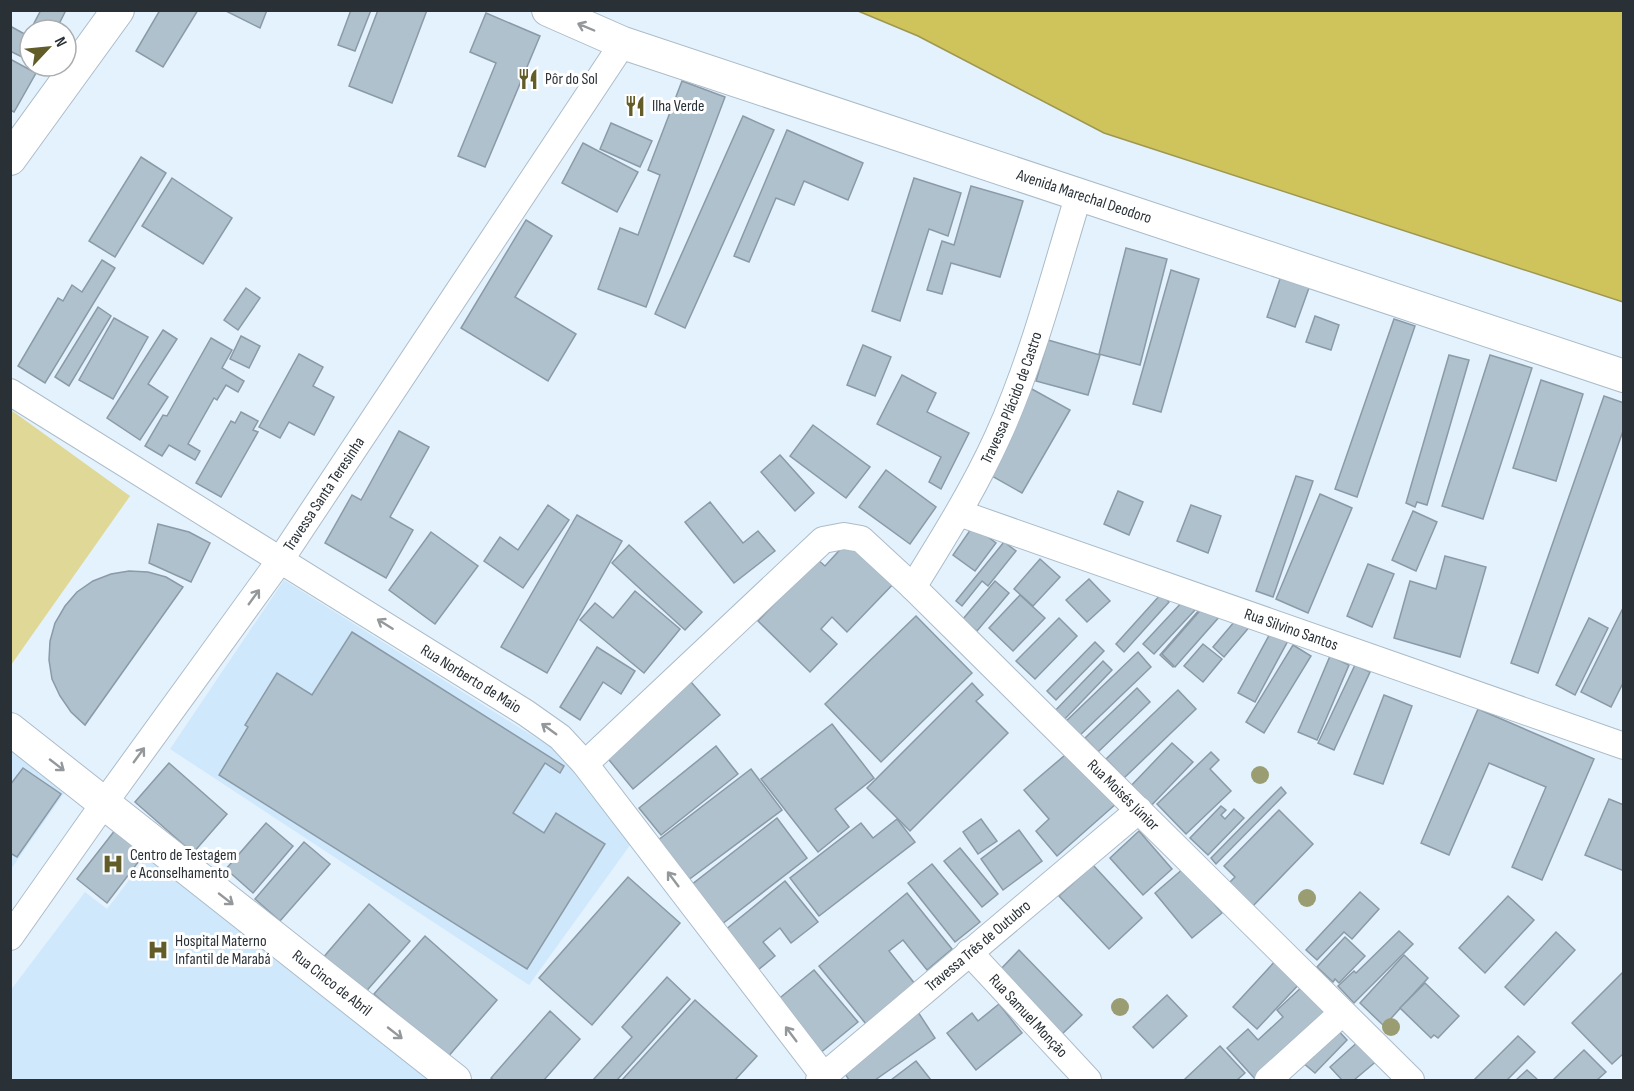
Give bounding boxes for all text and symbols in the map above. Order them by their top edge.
north arrow [18,18,78,78]
one-way arrow [577,21,595,32]
text: N [50,34,71,50]
restaurant icon: Pôr do Sol [516,67,540,91]
place label: Pôr do Sol [545,70,598,89]
restaurant icon: Ilha Verde [623,94,647,118]
place label: Ilha Verde [652,97,704,116]
street label: Avenida Marechal Deodoro [1013,165,1154,228]
street label: Travessa Plácido de Castro [977,330,1046,467]
street label: Travessa Santa Teresinha [279,433,369,555]
one-way arrow [248,590,260,606]
street label: Rua Silvino Santos [1242,604,1341,655]
one-way arrow [377,617,394,629]
street label: Rua Norberto de Maio [417,640,525,717]
one-way arrow [542,723,558,735]
one-way arrow [133,747,145,763]
street label: Rua Moisés Júnior [1083,755,1163,835]
one-way arrow [48,759,64,771]
place label: Centro de Testagem e Aconselhamento [130,846,237,883]
hospital icon: Centro de Testagem e Aconselhamento [101,852,125,876]
one-way arrow [667,871,680,887]
one-way arrow [218,892,234,905]
street label: Travessa Três de Outubro [921,896,1035,996]
place label: Hospital Materno Infantil de Marabá [175,932,271,969]
hospital icon: Hospital Materno Infantil de Marabá [146,938,170,962]
street label: Rua Cinco de Abril [288,946,375,1020]
street label: Rua Samuel Monção [985,970,1072,1061]
one-way arrow [785,1026,798,1042]
one-way arrow [387,1027,403,1040]

